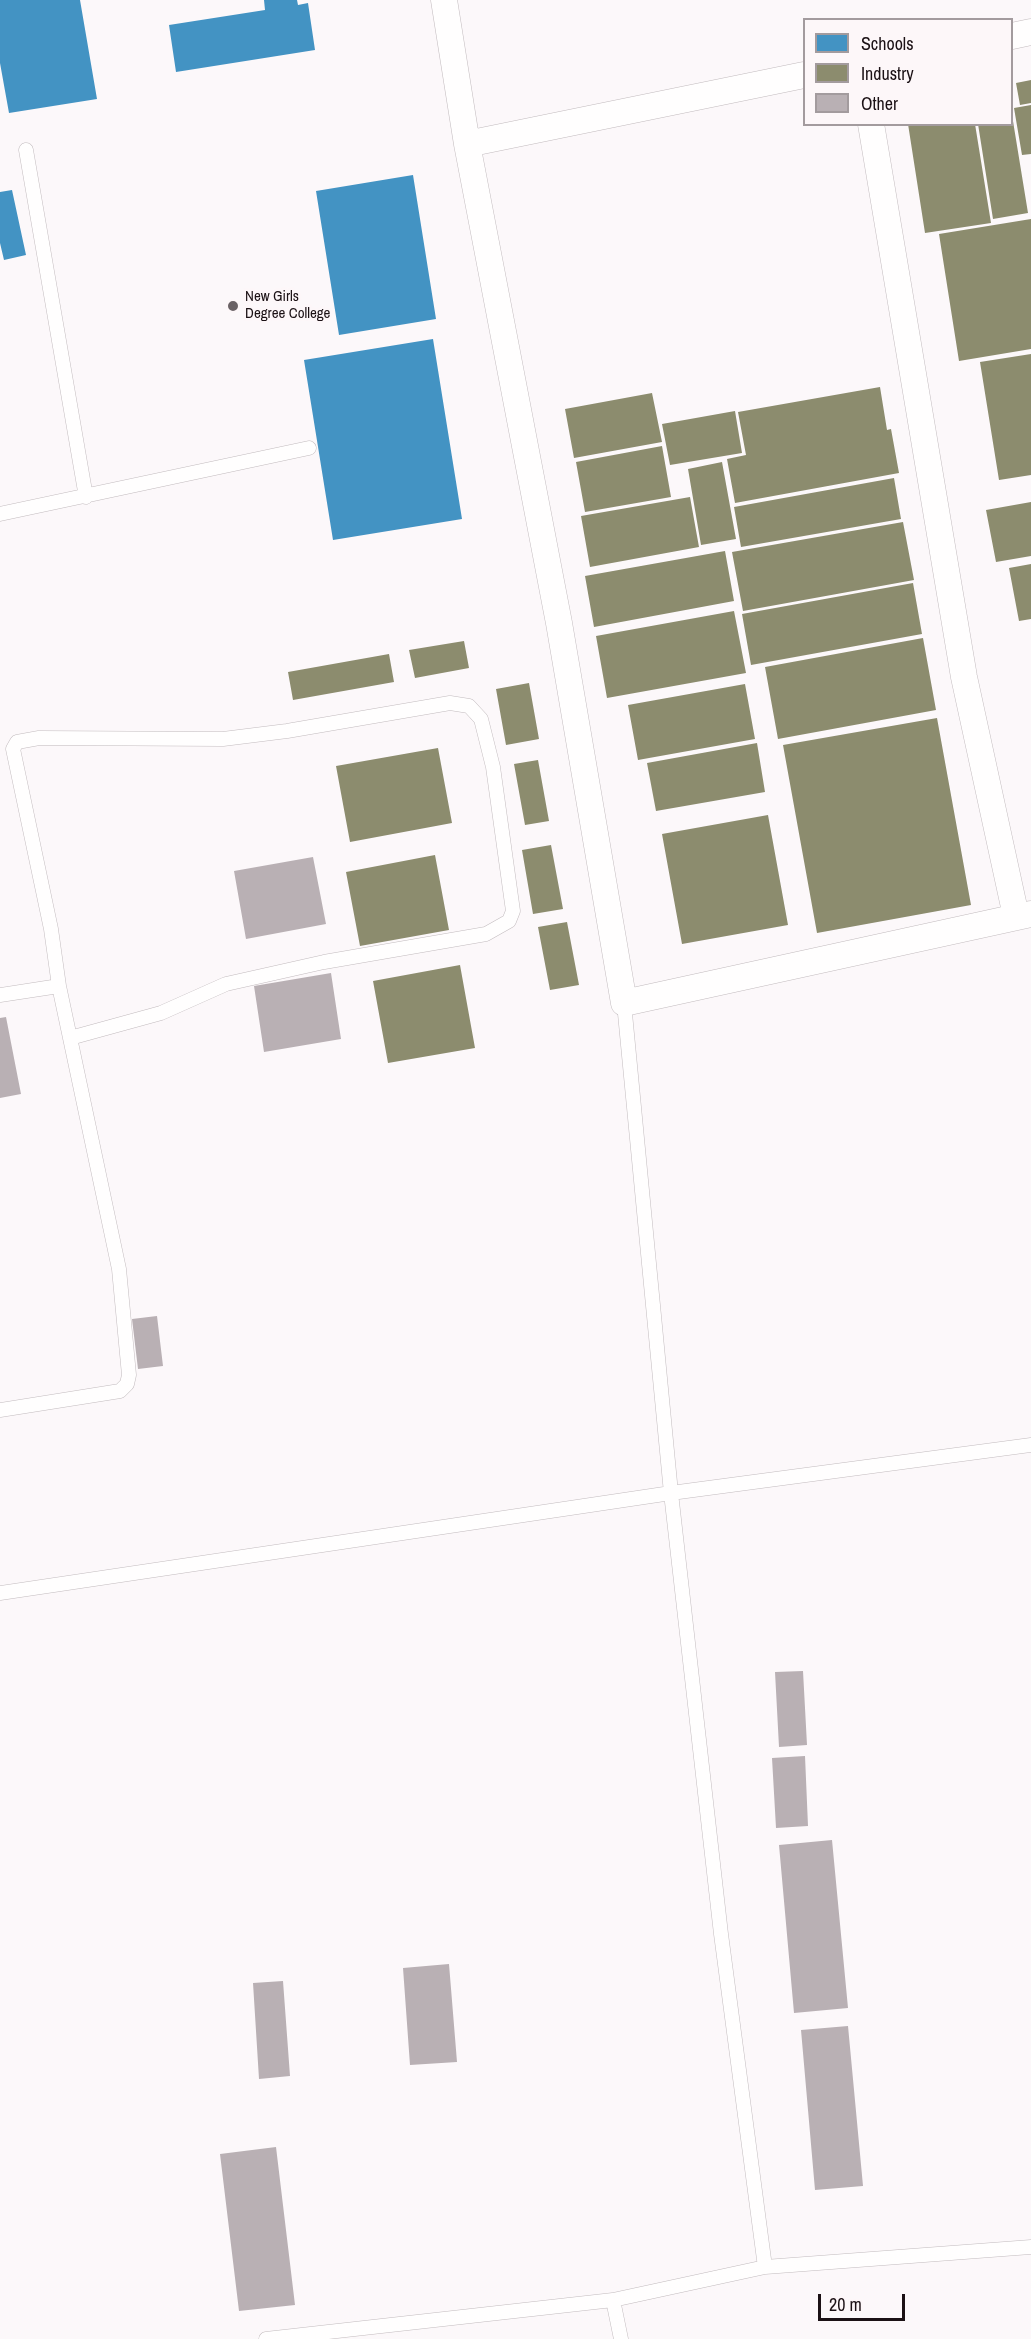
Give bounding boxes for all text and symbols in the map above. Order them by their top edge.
legend [803,18,1013,126]
text: Schools [861,31,914,56]
text: Industry [861,61,914,86]
text: Other [861,91,898,116]
place label: New Girls Degree College [245,288,330,323]
marker: New Girls Degree College [226,299,240,313]
scale bar [821,2282,908,2320]
text: 20 m [829,2292,862,2317]

